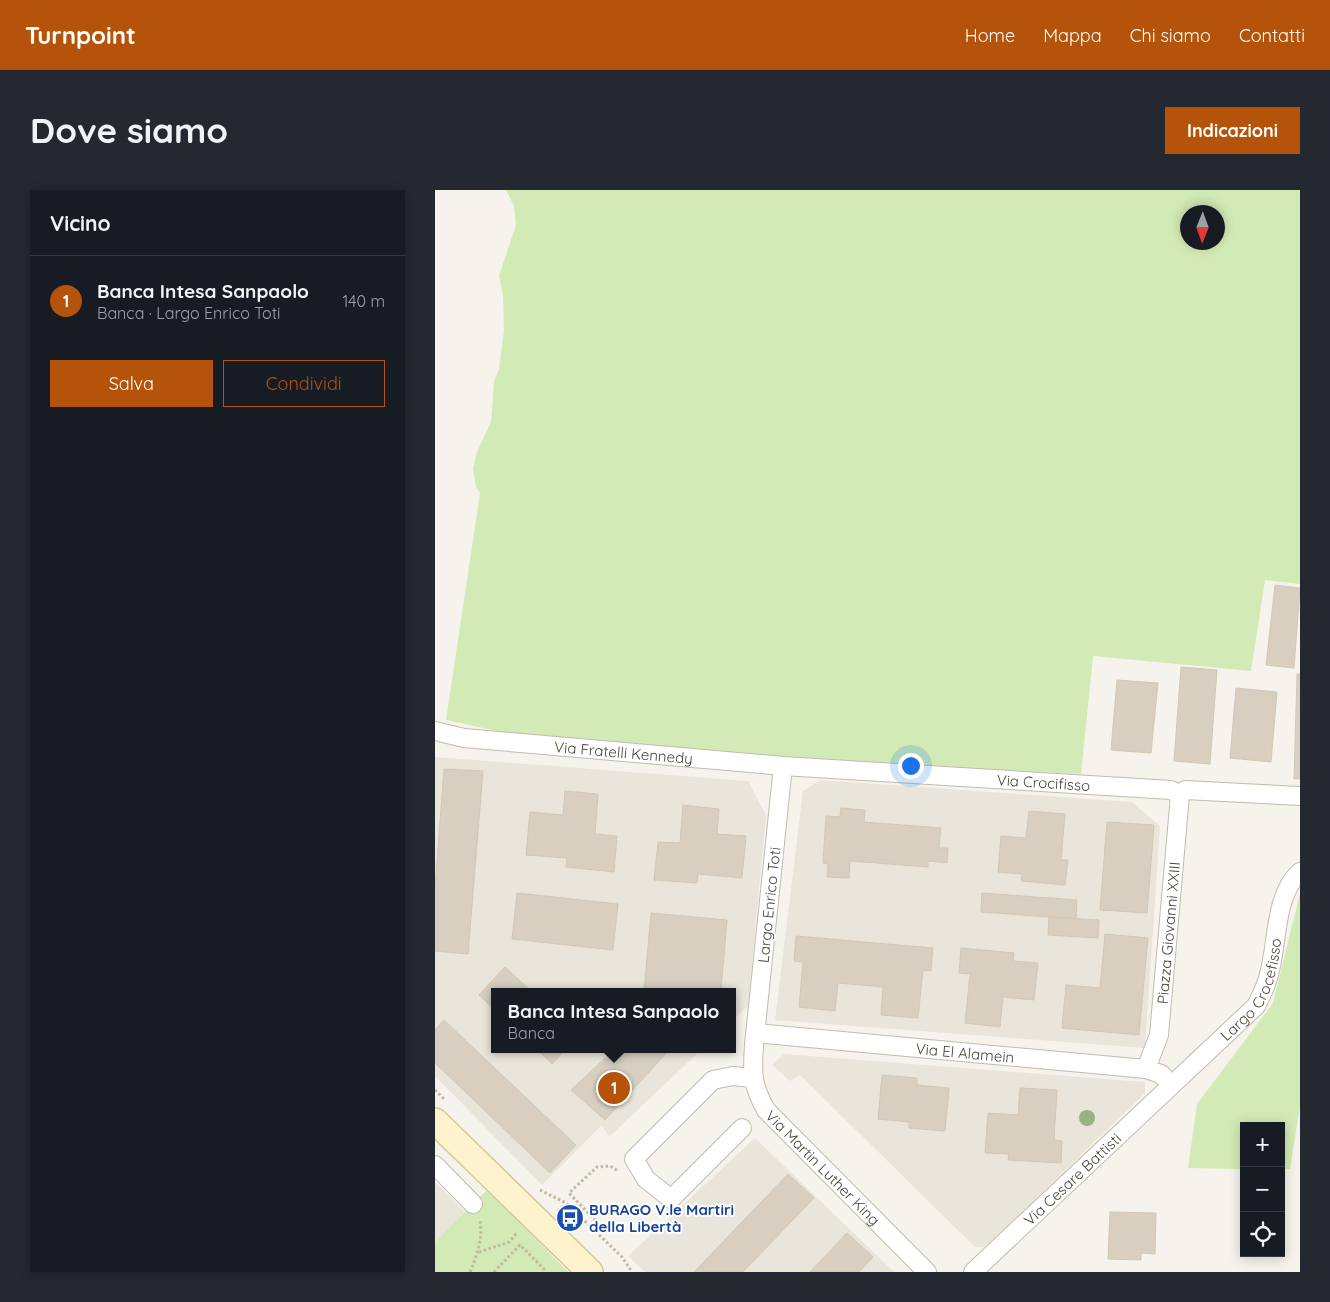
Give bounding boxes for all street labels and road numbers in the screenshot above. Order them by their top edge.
street label: Via Fratelli Kennedy [554,736,694,768]
street label: Via Crocifisso [996,770,1091,794]
street label: Largo Enrico Toti [753,846,785,964]
street label: Piazza Giovanni XXIII [1152,861,1184,1005]
street label: Largo Crocefisso [1216,937,1285,1044]
street label: Via El Alamein [915,1038,1015,1066]
street label: Via Martin Luther King [762,1106,884,1229]
street label: Via Cesare Battisti [1019,1129,1125,1229]

